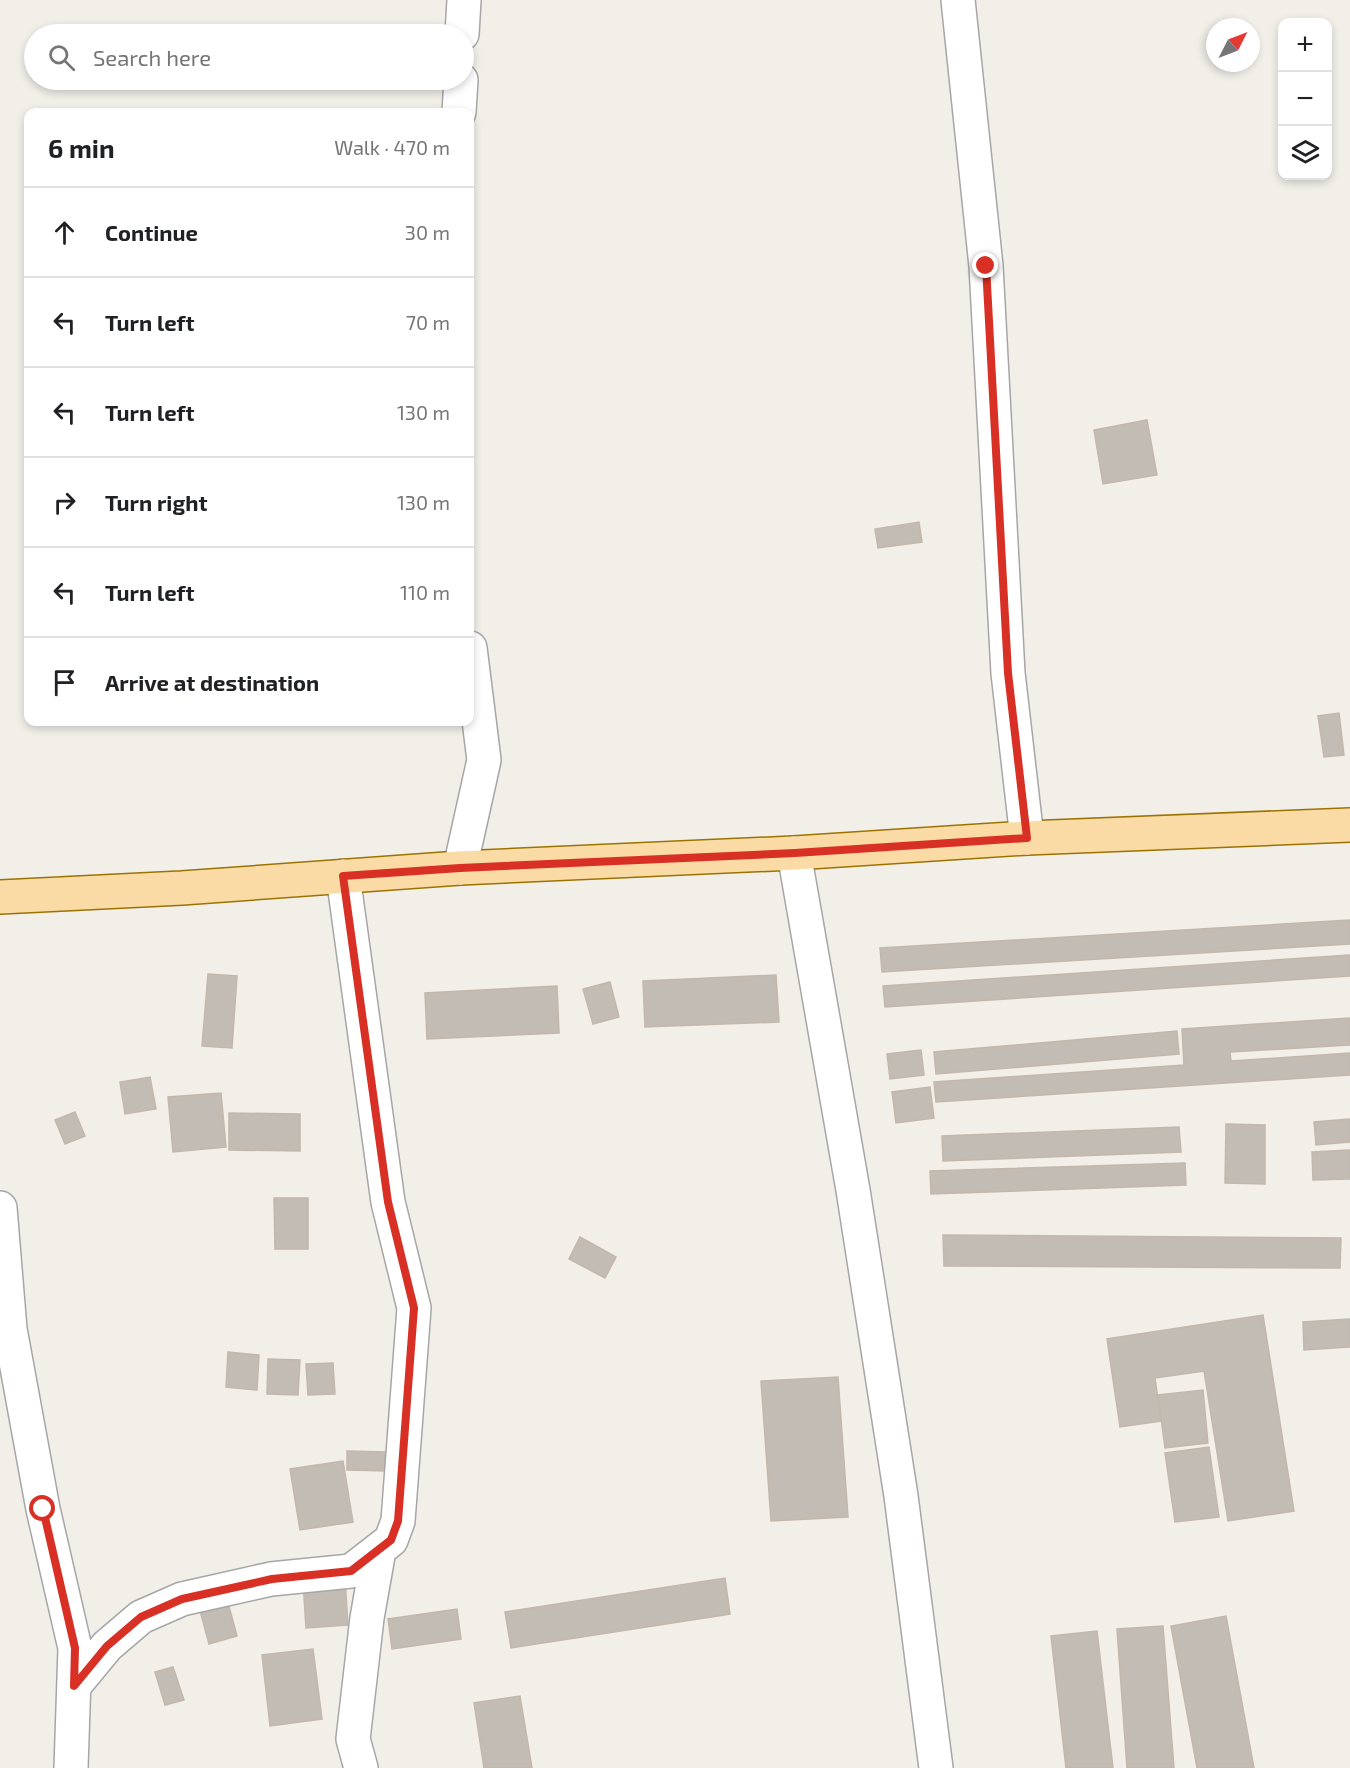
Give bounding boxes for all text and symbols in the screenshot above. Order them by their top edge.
north arrow [1206,18,1260,72]
map controls [1278,18,1332,180]
button: + [1278,18,1332,72]
search box [24,24,474,90]
icon: search [45,41,78,74]
text: Search here [93,44,211,70]
button: − [1278,72,1332,126]
button: layers [1278,126,1332,180]
text: 6 min [48,132,115,163]
text: Walk · 470 m [334,135,450,159]
icon: ahead [48,216,81,249]
text: Continue [105,219,198,245]
text: 30 m [405,220,450,244]
route end [972,252,998,278]
icon: left [48,306,81,339]
text: Turn left [105,309,194,335]
text: 70 m [406,310,450,334]
icon: left [48,396,81,429]
text: Turn left [105,399,194,425]
text: 130 m [397,400,450,424]
icon: right [48,486,81,519]
text: Turn right [105,489,207,515]
text: 130 m [397,490,450,514]
icon: left [48,576,81,609]
text: Turn left [105,579,194,605]
text: 110 m [400,580,450,604]
icon: arrive [48,666,81,699]
text: Arrive at destination [105,669,319,695]
route start [29,1495,55,1521]

